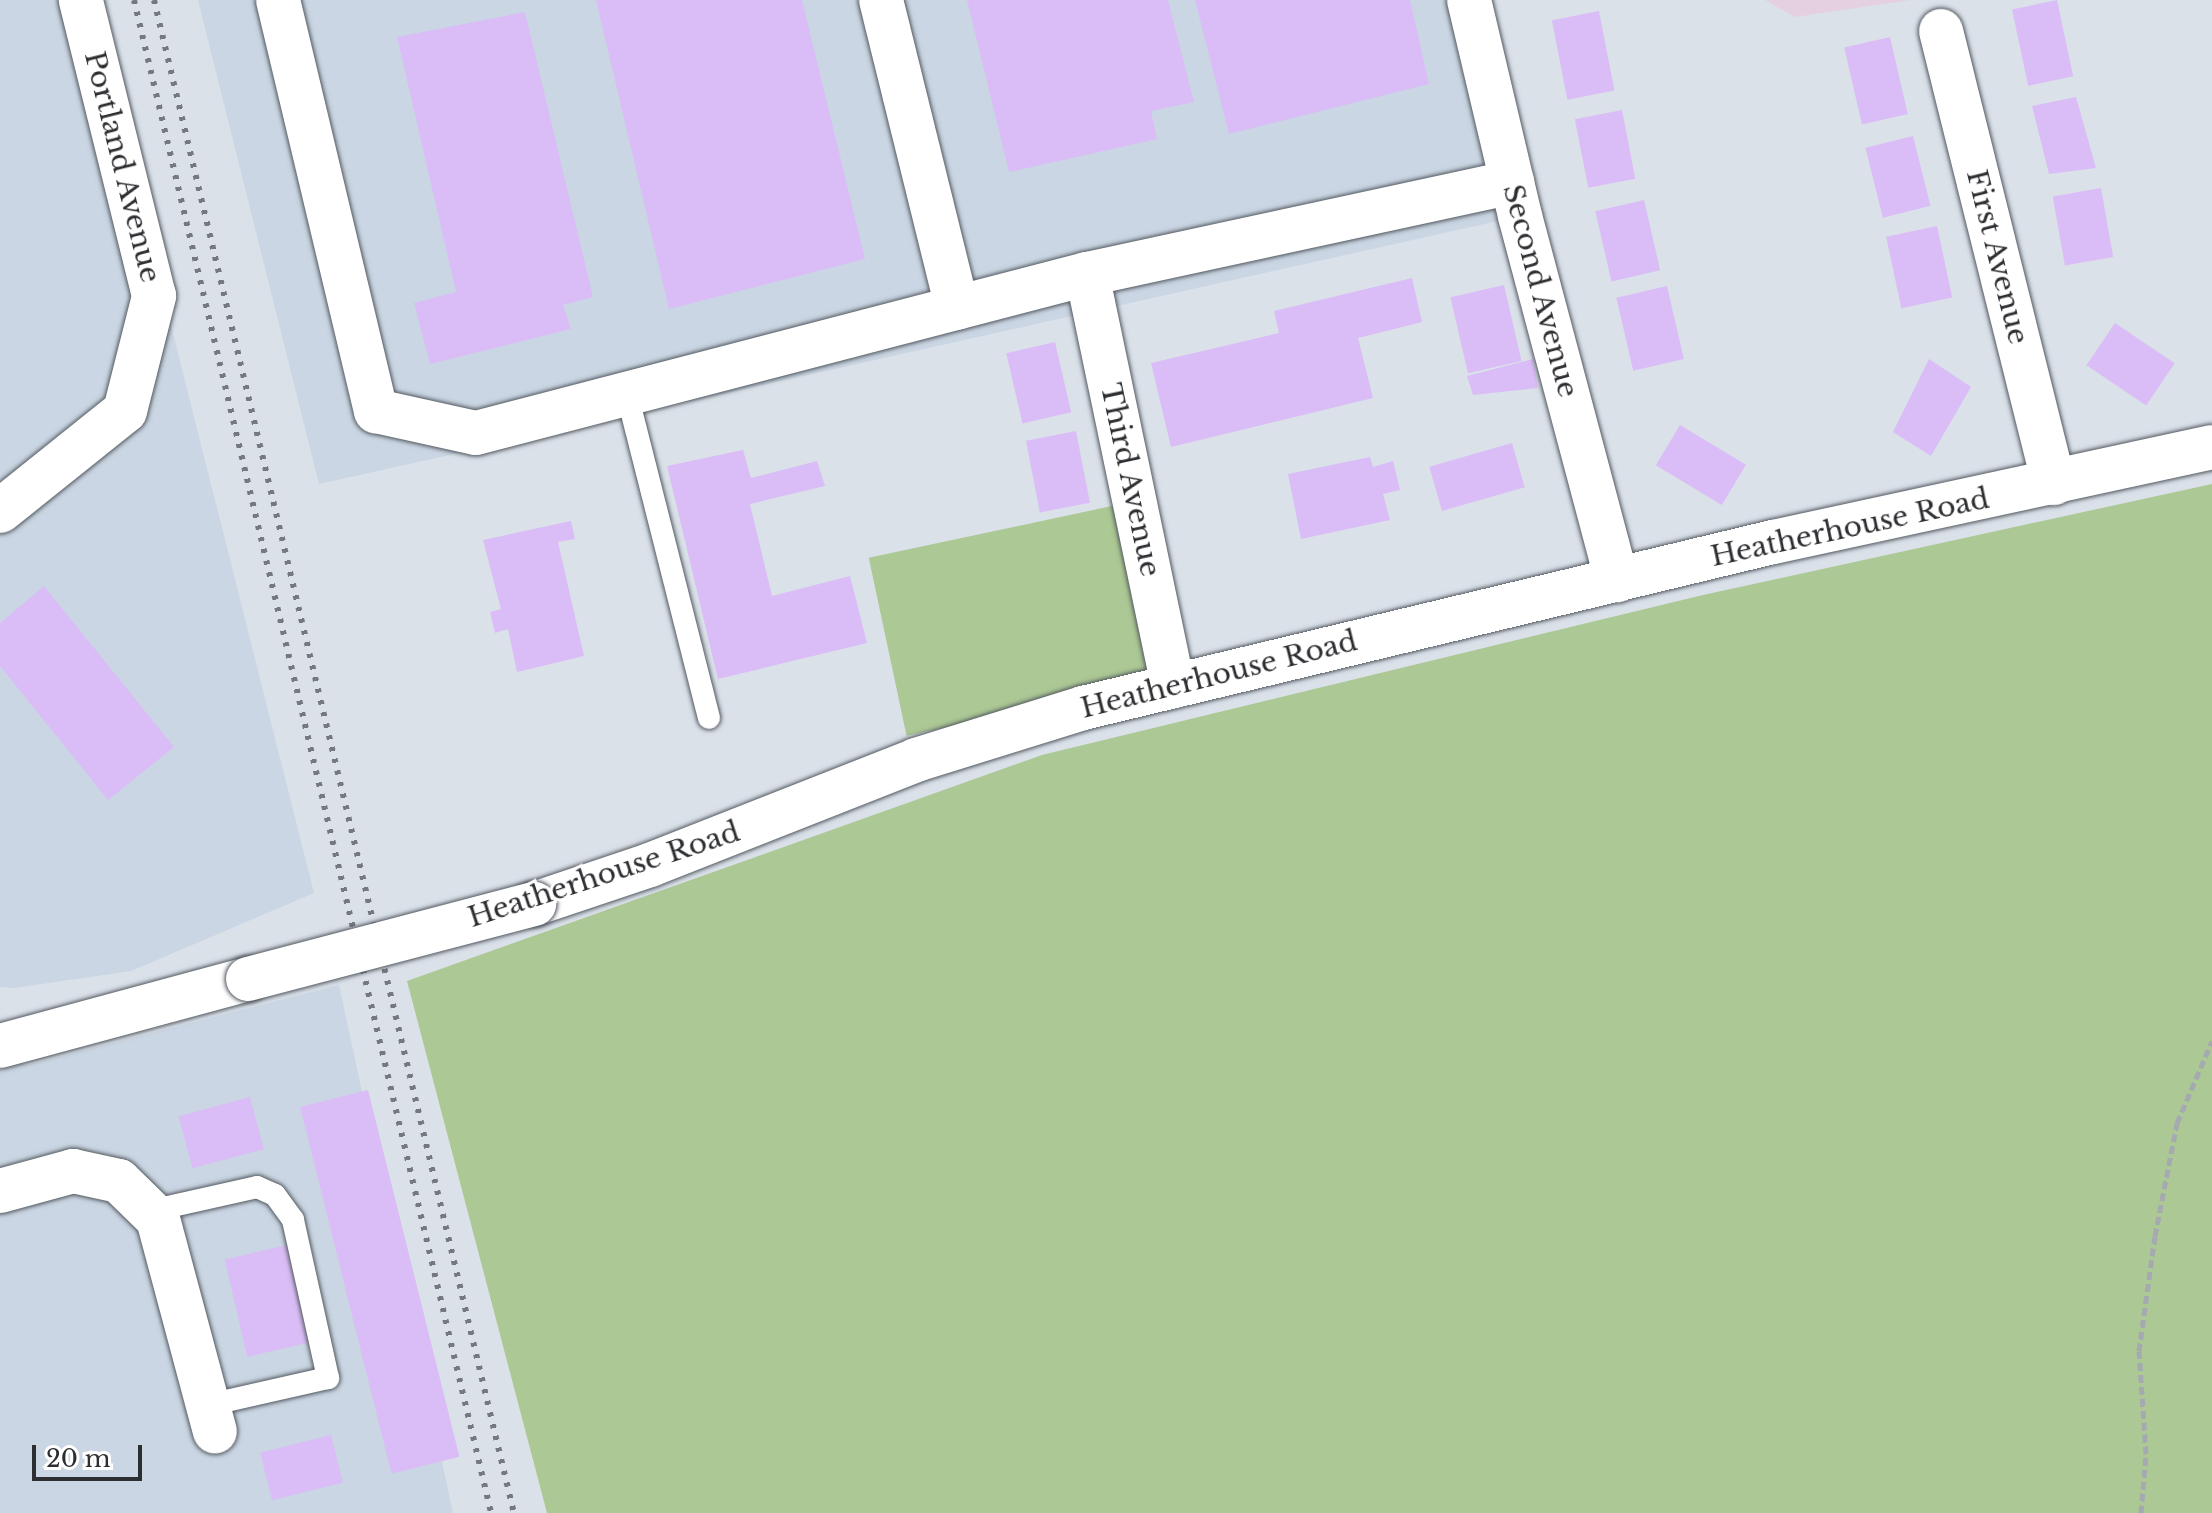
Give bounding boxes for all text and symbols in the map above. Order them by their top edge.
street label: Portland Avenue [77,47,167,287]
street label: First Avenue [1959,166,2035,348]
street label: Second Avenue [1495,180,1585,402]
street label: Third Avenue [1093,380,1167,580]
street label: Heatherhouse Road [1708,482,1992,574]
street label: Heatherhouse Road [1077,624,1361,726]
street label: Heatherhouse Road [464,815,744,935]
scale bar [36,1429,146,1479]
text: 20 m [46,1444,111,1473]

